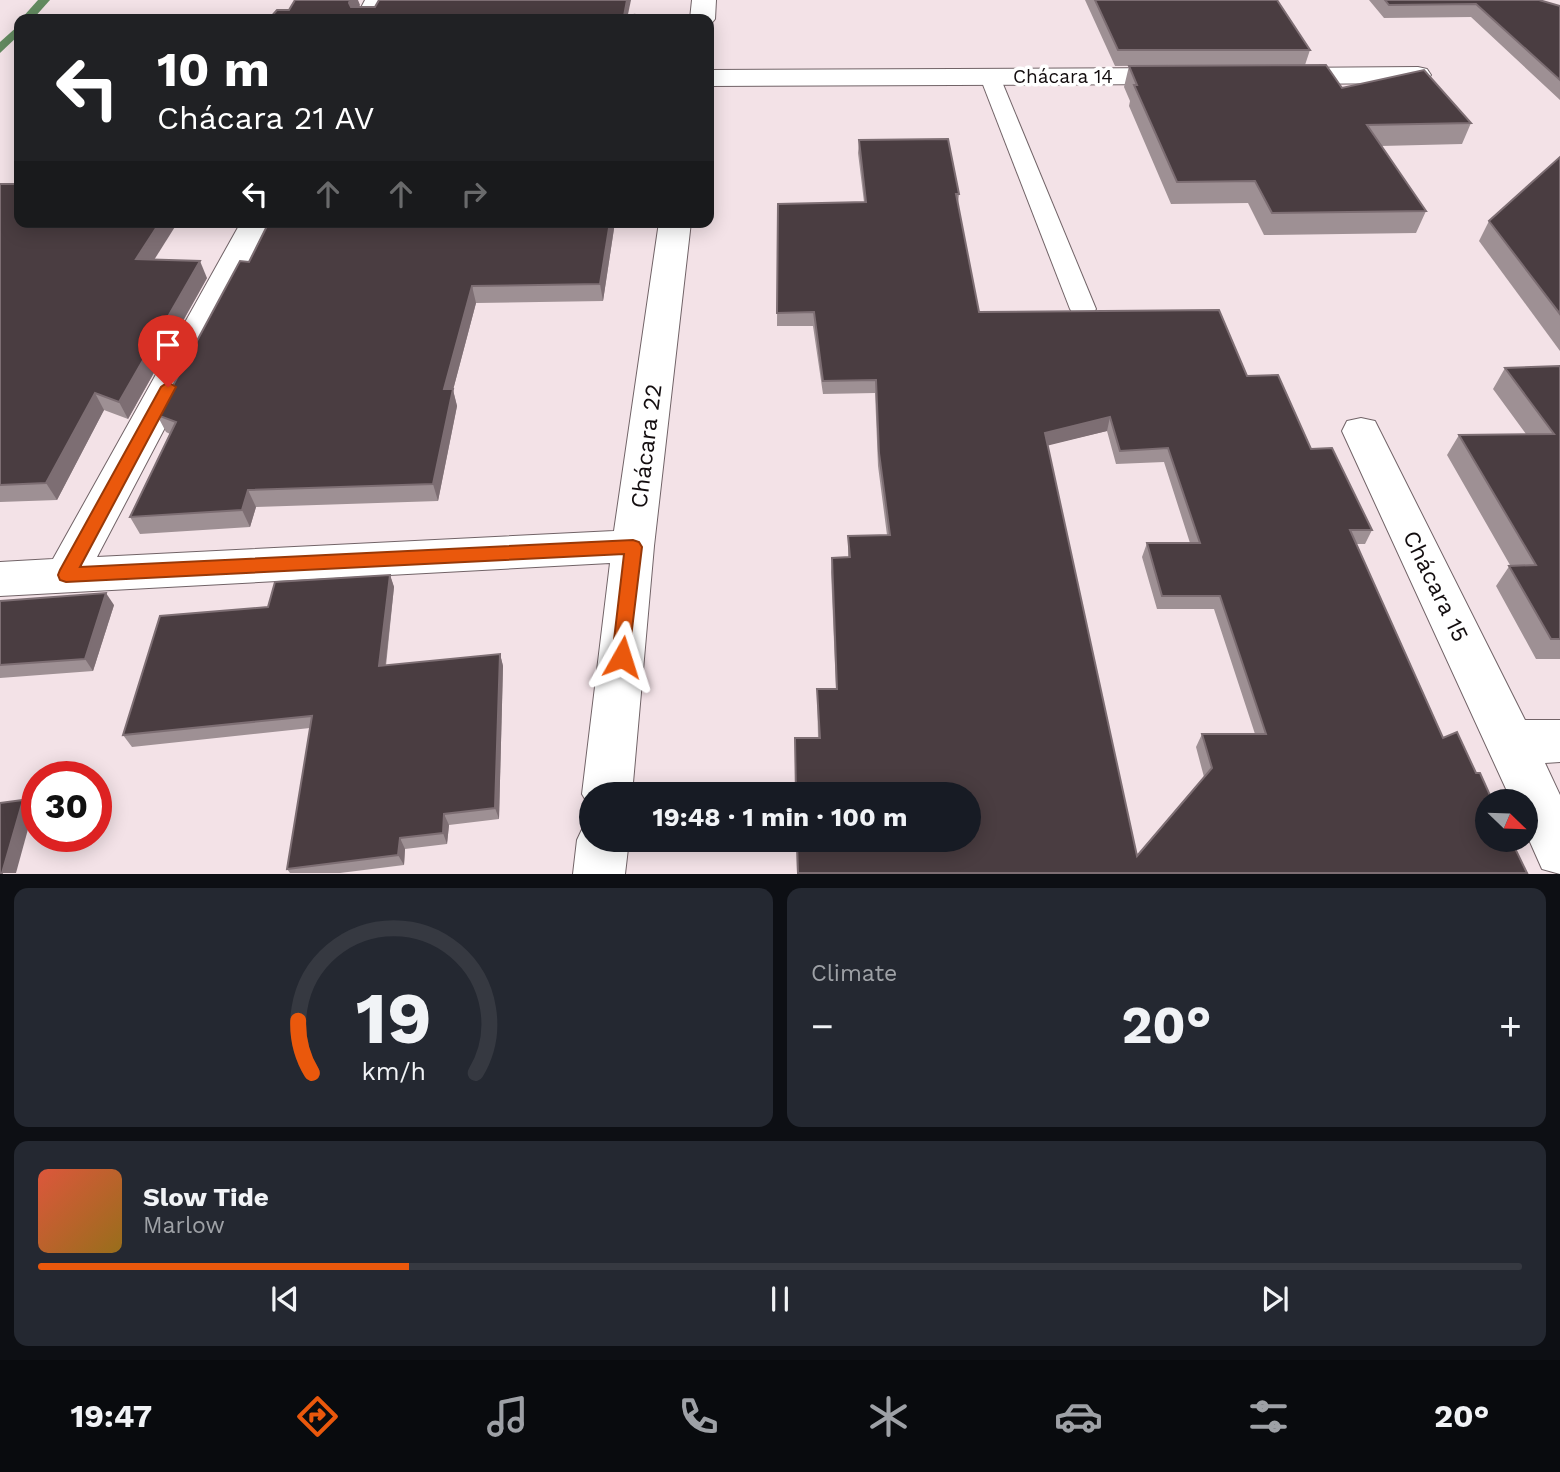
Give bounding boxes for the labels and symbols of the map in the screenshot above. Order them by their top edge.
street label: Chácara 14 [1013,65,1113,88]
pin [138,315,198,387]
street label: Chácara 22 [625,382,668,510]
street label: Chácara 15 [1397,526,1474,646]
position arrow [585,620,659,694]
speed limit sign: 30 [21,761,112,852]
north arrow [1475,789,1538,852]

